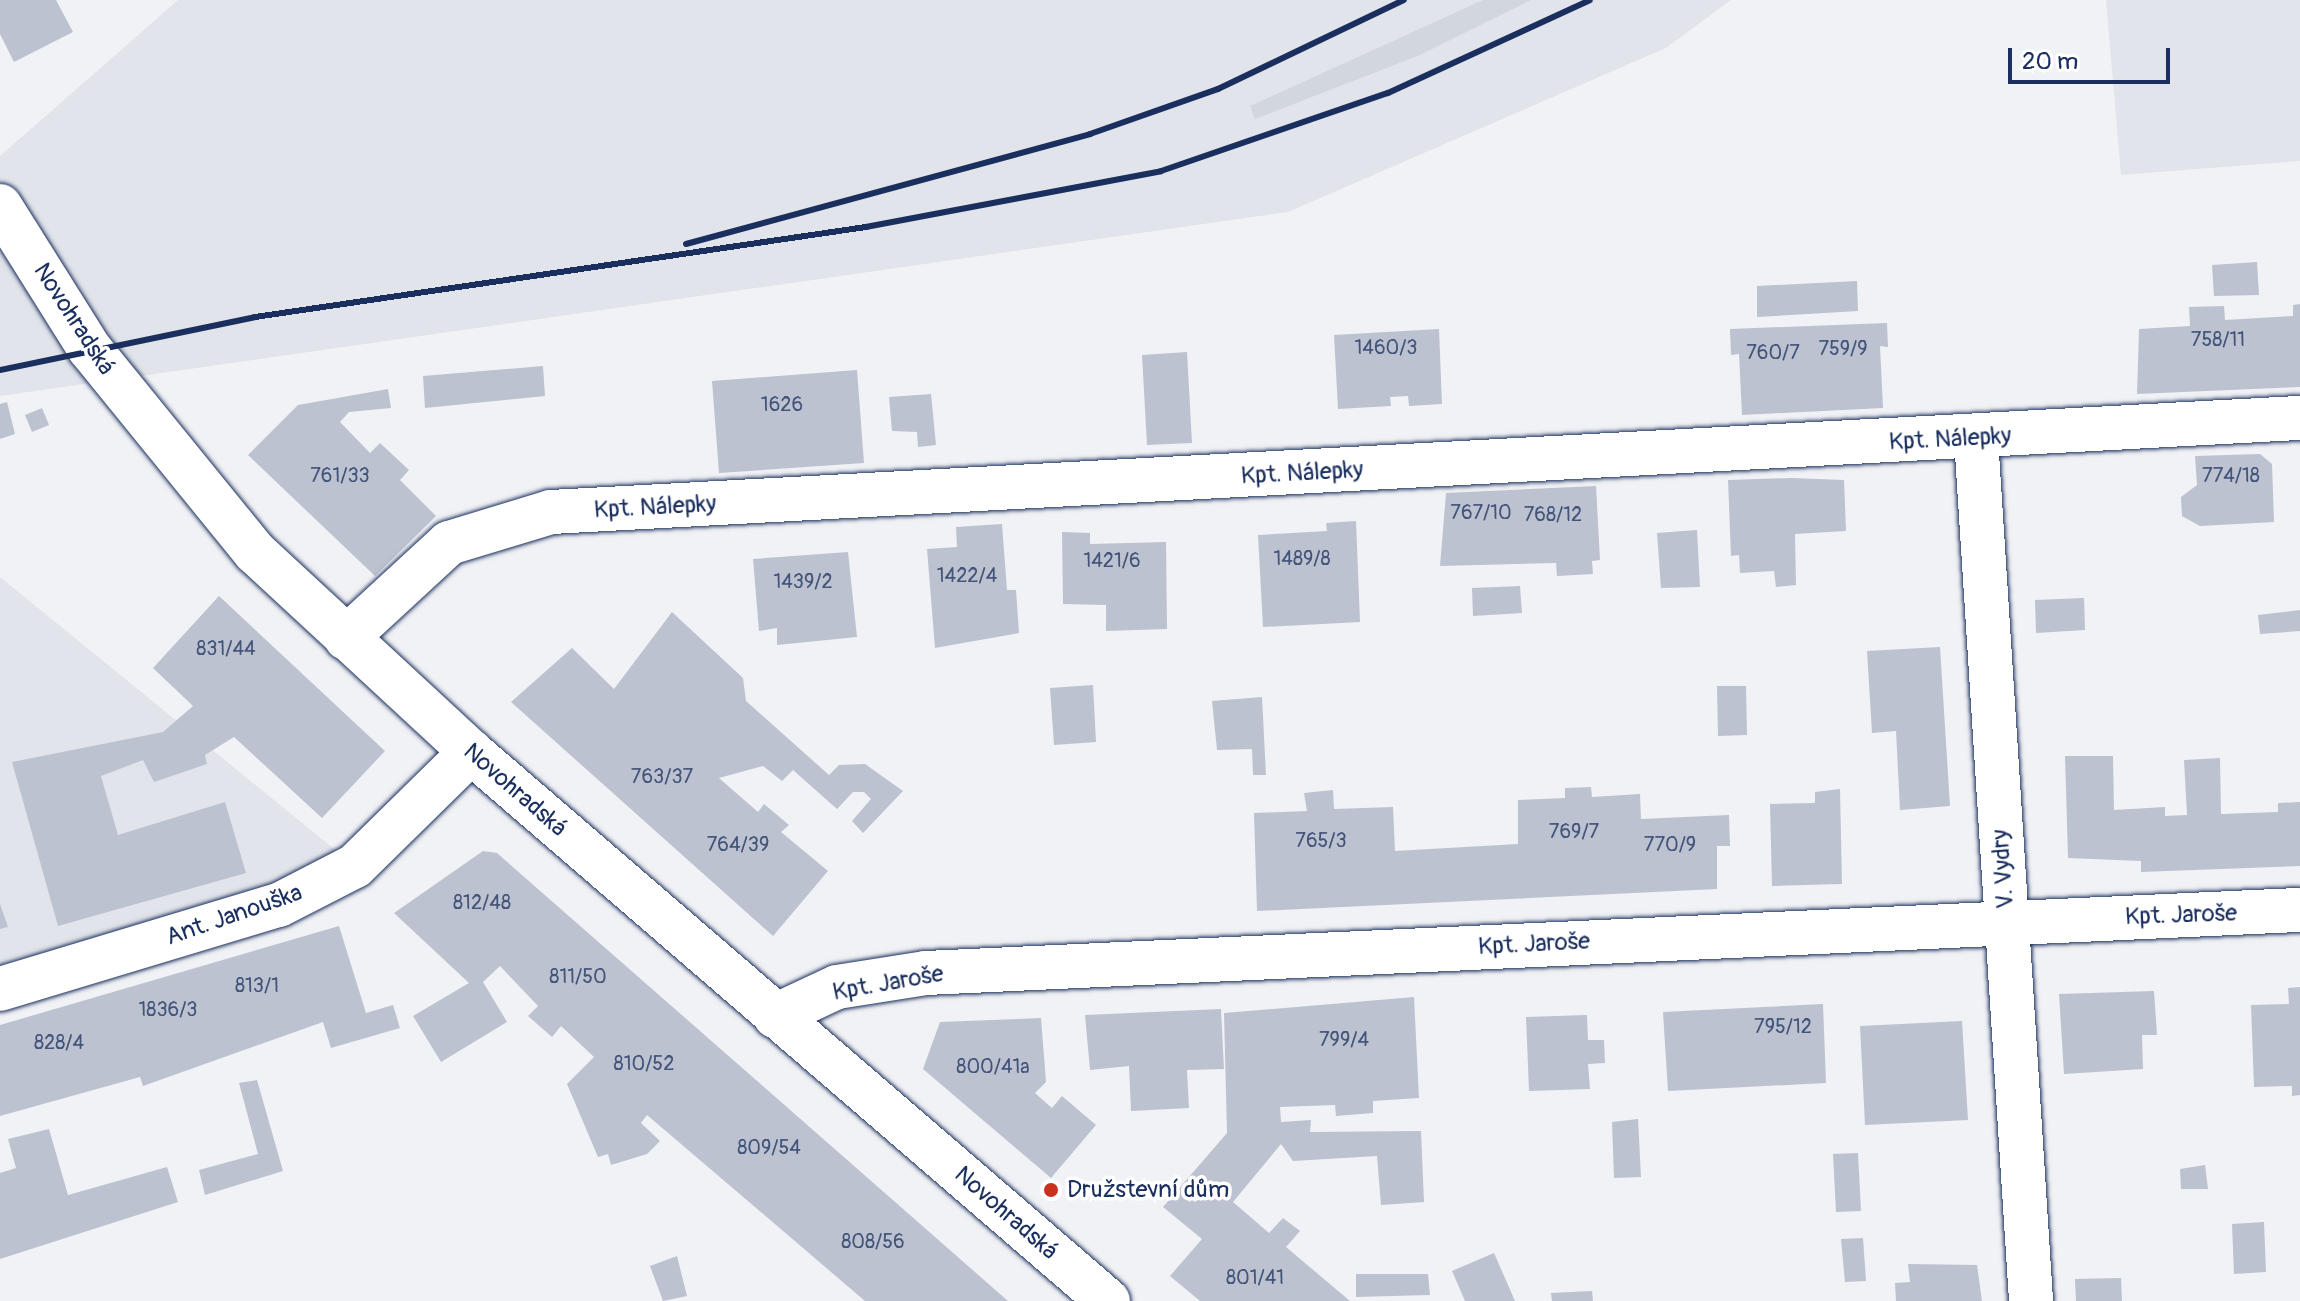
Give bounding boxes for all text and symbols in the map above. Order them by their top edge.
scale bar [2012,32,2174,82]
text: 20 m [2022,47,2078,76]
street label: Novohradská [27,258,121,380]
house number: 758/11 [2191,327,2245,351]
house number: 1460/3 [1354,335,1418,359]
house number: 759/9 [1818,336,1868,360]
house number: 760/7 [1746,340,1800,364]
house number: 1626 [761,392,803,416]
street label: Kpt. Nálepky [1888,421,2012,457]
street label: Kpt. Nálepky [1240,455,1364,491]
house number: 761/33 [310,463,370,487]
house number: 774/18 [2202,463,2260,487]
street label: Kpt. Nálepky [593,489,717,525]
house number: 767/10 [1450,500,1512,524]
house number: 768/12 [1524,502,1582,526]
house number: 1489/8 [1273,546,1331,570]
house number: 1421/6 [1083,548,1141,572]
house number: 1422/4 [937,563,997,587]
house number: 1439/2 [773,569,833,593]
house number: 831/44 [196,636,256,660]
street label: Novohradská [457,737,573,843]
house number: 763/37 [631,764,693,788]
house number: 769/7 [1549,819,1599,843]
house number: 765/3 [1295,828,1347,852]
street label: V. Vydry [1986,828,2020,910]
house number: 764/39 [707,832,769,856]
house number: 770/9 [1644,832,1696,856]
street label: Ant. Janouška [162,878,306,952]
house number: 812/48 [453,890,511,914]
street label: Kpt. Jaroše [2124,899,2238,931]
street label: Kpt. Jaroše [1477,927,1591,961]
street label: Kpt. Jaroše [830,959,946,1007]
house number: 811/50 [549,964,607,988]
house number: 813/1 [235,973,279,997]
house number: 1836/3 [138,997,198,1021]
house number: 795/12 [1754,1014,1812,1038]
house number: 799/4 [1319,1027,1369,1051]
house number: 828/4 [34,1030,84,1054]
house number: 810/52 [614,1051,674,1075]
house number: 800/41a [956,1054,1030,1078]
house number: 809/54 [737,1135,801,1159]
street label: Novohradská [948,1160,1064,1266]
place label: Družstevní dům [1067,1176,1229,1204]
marker: Družstevní dům [1042,1181,1060,1199]
house number: 808/56 [841,1229,905,1253]
house number: 801/41 [1226,1265,1284,1289]

